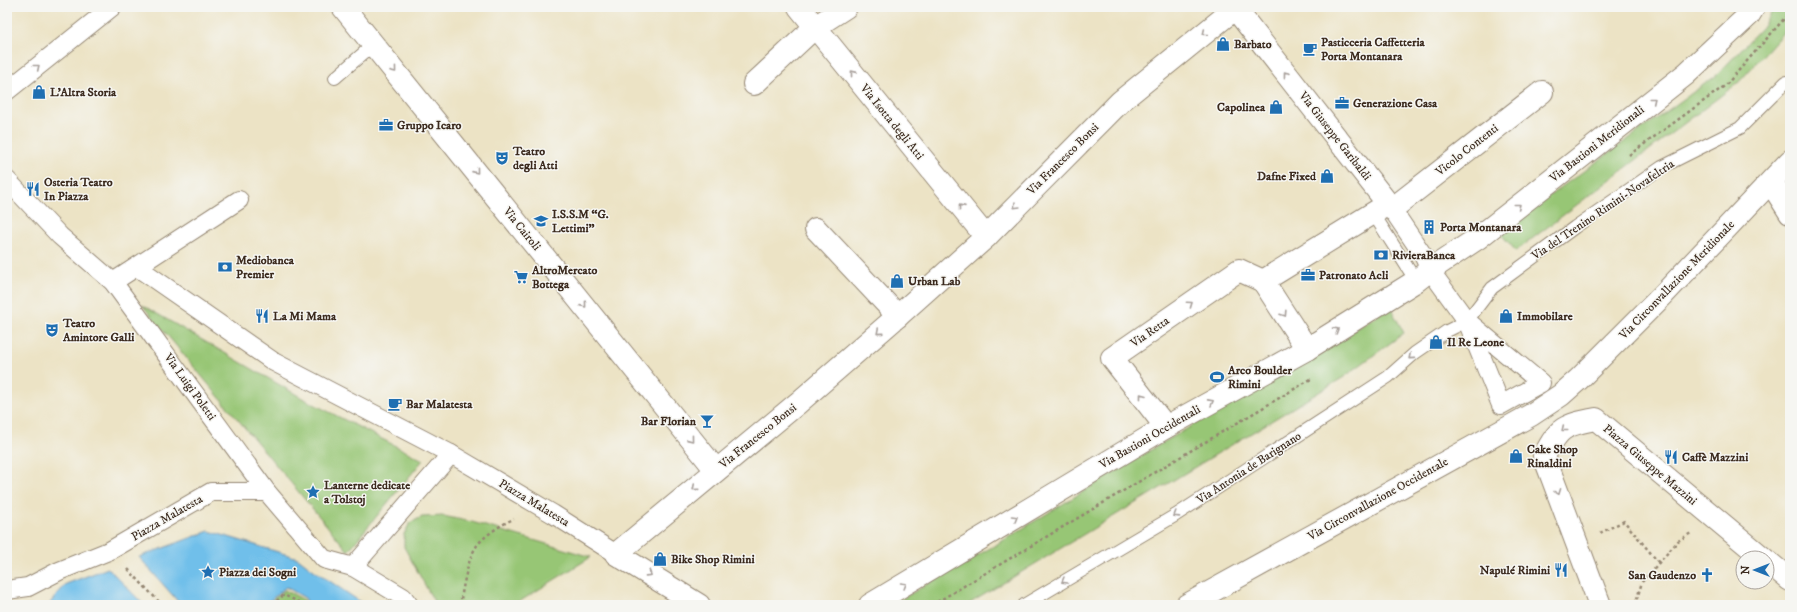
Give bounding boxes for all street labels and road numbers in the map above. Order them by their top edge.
street label: Via Isotta degli Atti [856,80,927,163]
street label: Via Giuseppe Garibaldi [1295,88,1374,183]
street label: Via Bastioni Meridionali [1546,102,1647,186]
street label: Via Francesco Bonsi [1023,120,1102,199]
street label: Vicolo Contenti [1432,121,1501,180]
street label: Via del Trenino Rimini-Novafeltria [1528,156,1678,264]
street label: Via Cairoli [499,204,544,254]
street label: Via Circonvallazione Meridionale [1615,217,1738,343]
street label: Via Retta [1127,313,1173,351]
street label: Via Luigi Poletti [160,350,219,423]
street label: Via Francesco Bonsi [715,400,800,472]
street label: Via Bastioni Occidentali [1096,402,1203,473]
street label: Piazza Giuseppe Mazzini [1600,421,1700,509]
street label: Via Antonia de Barignano [1193,428,1304,508]
street label: Via Circonvallazione Occidentale [1304,454,1451,544]
street label: Piazza Malatesta [496,476,573,530]
street label: Piazza Malatesta [129,491,206,544]

